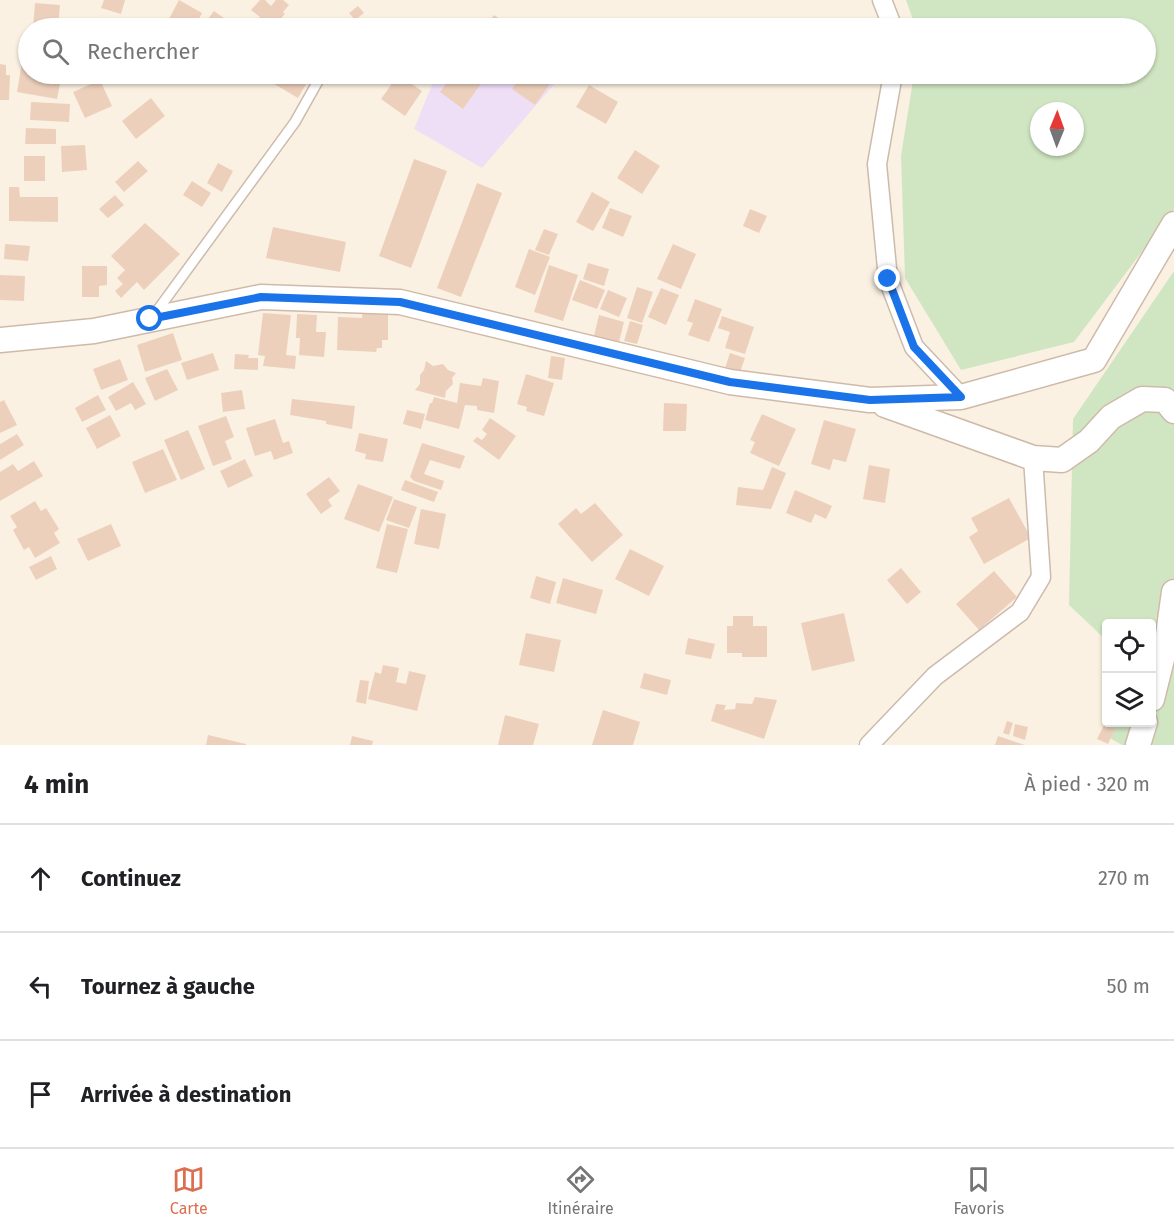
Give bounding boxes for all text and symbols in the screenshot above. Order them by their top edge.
search box [18,18,1156,84]
icon: search [39,35,72,68]
text: Rechercher [87,38,199,65]
north arrow [1030,102,1084,156]
route end [874,265,900,291]
route start [136,305,162,331]
map controls [1102,619,1156,727]
button: locate [1102,619,1156,673]
button: layers [1102,673,1156,727]
text: 4 min [24,769,89,800]
text: À pied · 320 m [1024,772,1150,796]
icon: ahead [24,862,57,895]
text: Continuez [81,865,181,892]
text: 270 m [1098,866,1150,890]
icon: left [24,970,57,1003]
text: Tournez à gauche [81,973,255,1000]
text: 50 m [1106,974,1150,998]
icon: arrive [24,1078,57,1111]
text: Arrivée à destination [81,1081,291,1108]
tab: Carte [170,1163,208,1218]
tab: Itinéraire [547,1163,614,1218]
tab: Favoris [953,1163,1004,1218]

